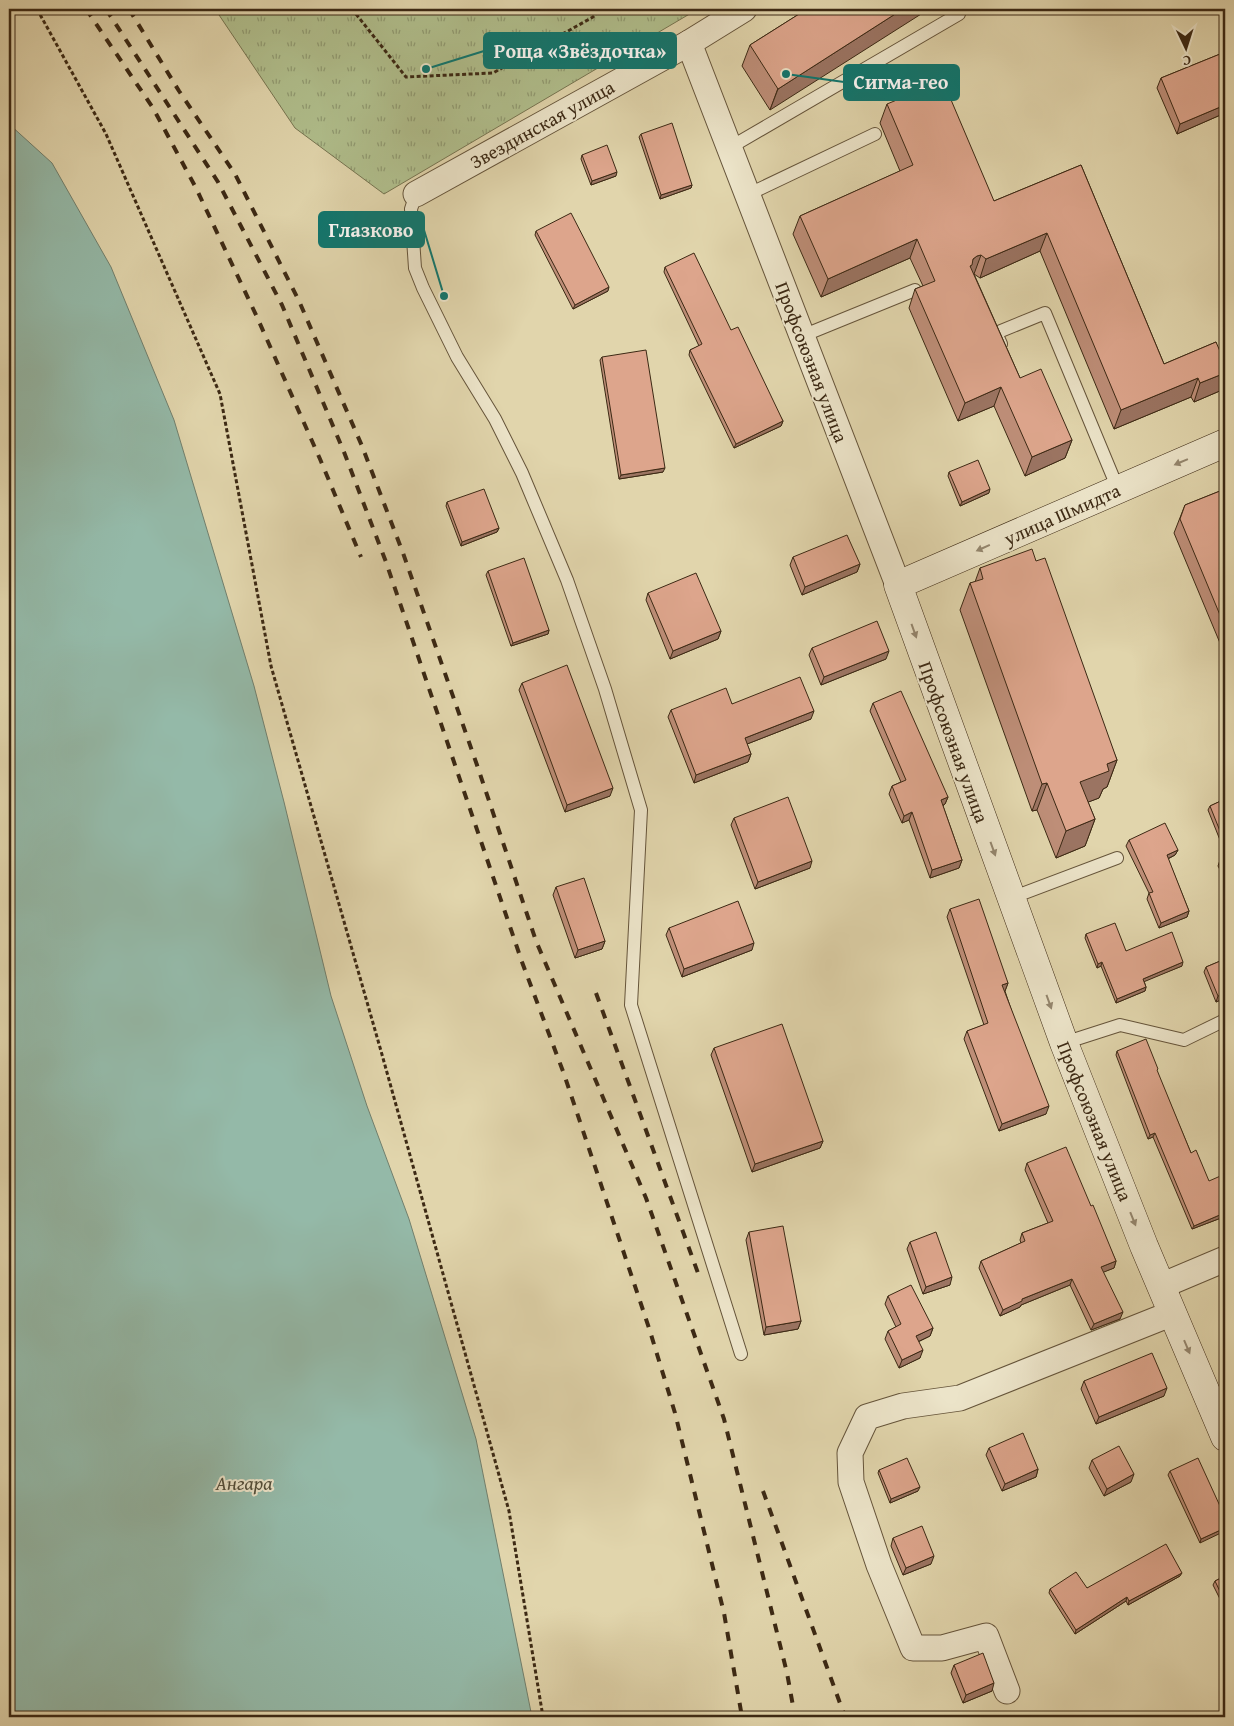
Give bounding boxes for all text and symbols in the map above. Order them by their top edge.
north arrow [1162,22,1212,72]
callout: Роща «Звёздочка» [484,33,676,68]
text: Роща «Звёздочка» [494,36,666,65]
text: С [1182,51,1192,71]
callout: Сигма-гео [844,65,959,100]
text: Сигма-гео [854,67,949,96]
street label: Звездинская улица [465,73,619,175]
callout: Глазково [319,212,424,247]
text: Глазково [328,215,414,244]
street label: Профсоюзная улица [768,278,856,446]
one-way arrow [1173,459,1188,467]
street label: улица Шмидта [998,476,1125,553]
one-way arrow [976,544,990,552]
one-way arrow [911,623,918,638]
street label: Профсоюзная улица [912,657,996,827]
one-way arrow [990,842,997,857]
one-way arrow [1045,995,1053,1010]
street label: Профсоюзная улица [1050,1037,1140,1205]
one-way arrow [1130,1211,1138,1226]
one-way arrow [1183,1340,1191,1354]
water label: Ангара [214,1468,273,1497]

